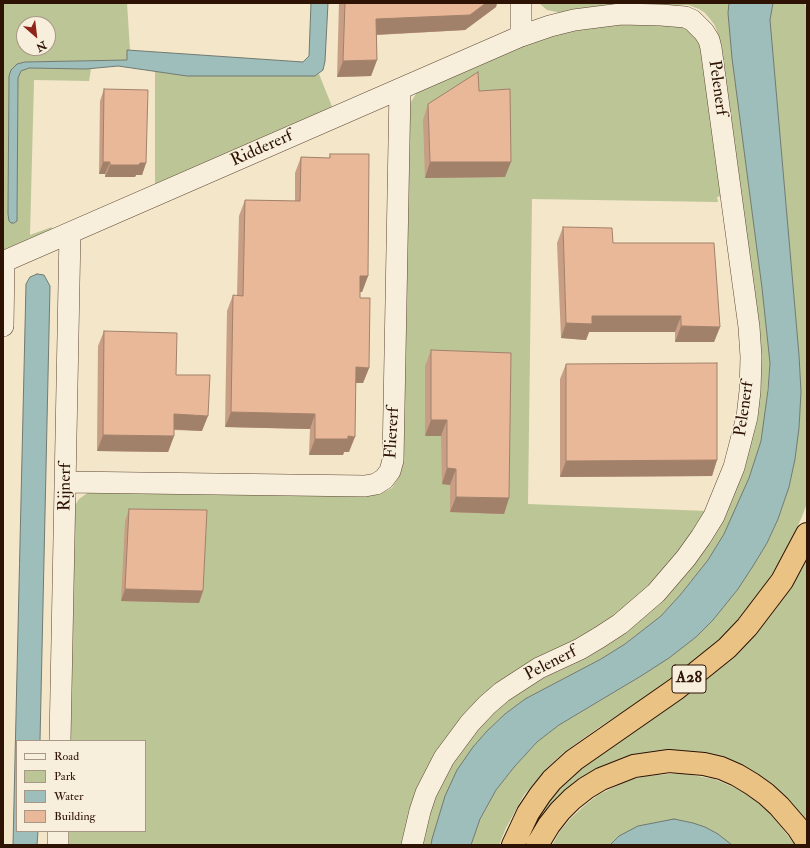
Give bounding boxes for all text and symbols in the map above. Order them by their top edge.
north arrow [16,16,56,56]
text: N [34,38,49,54]
street label: Pelenerf [703,59,731,117]
street label: Riddererf [228,126,296,172]
street label: Pelenerf [731,380,759,438]
street label: Fliererf [381,407,405,459]
street label: Rijnerf [55,463,77,511]
street label: Pelenerf [522,642,580,686]
road number: A28 [672,665,706,693]
legend [16,740,146,832]
text: Road [54,749,79,764]
text: Park [54,769,76,784]
text: Water [54,789,83,804]
text: Building [54,809,95,824]

